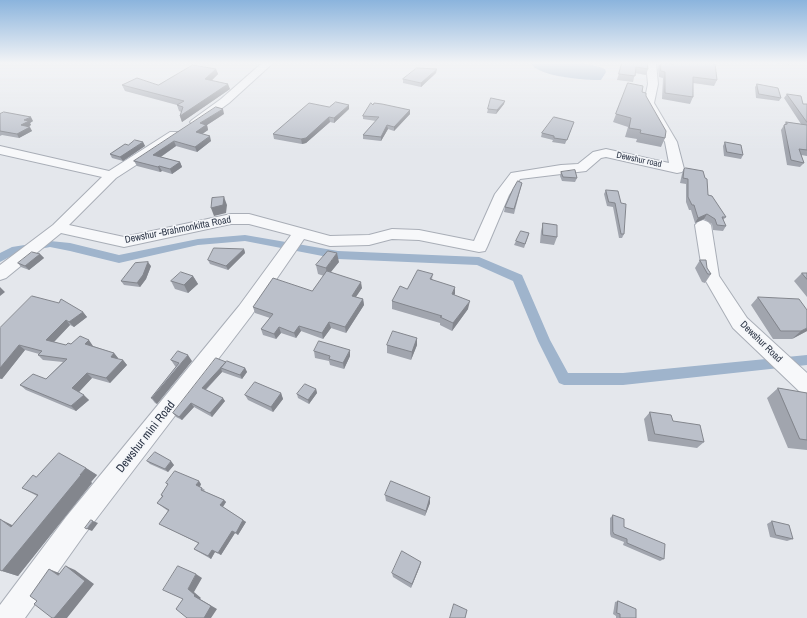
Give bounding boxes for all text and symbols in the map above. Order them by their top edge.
street label: Dewshur road [615,150,663,170]
street label: Dewshur -Brahmonkitta Road [124,214,232,246]
street label: Dewshur Road [737,319,785,365]
street label: Dewshur mini Road [114,398,178,476]

